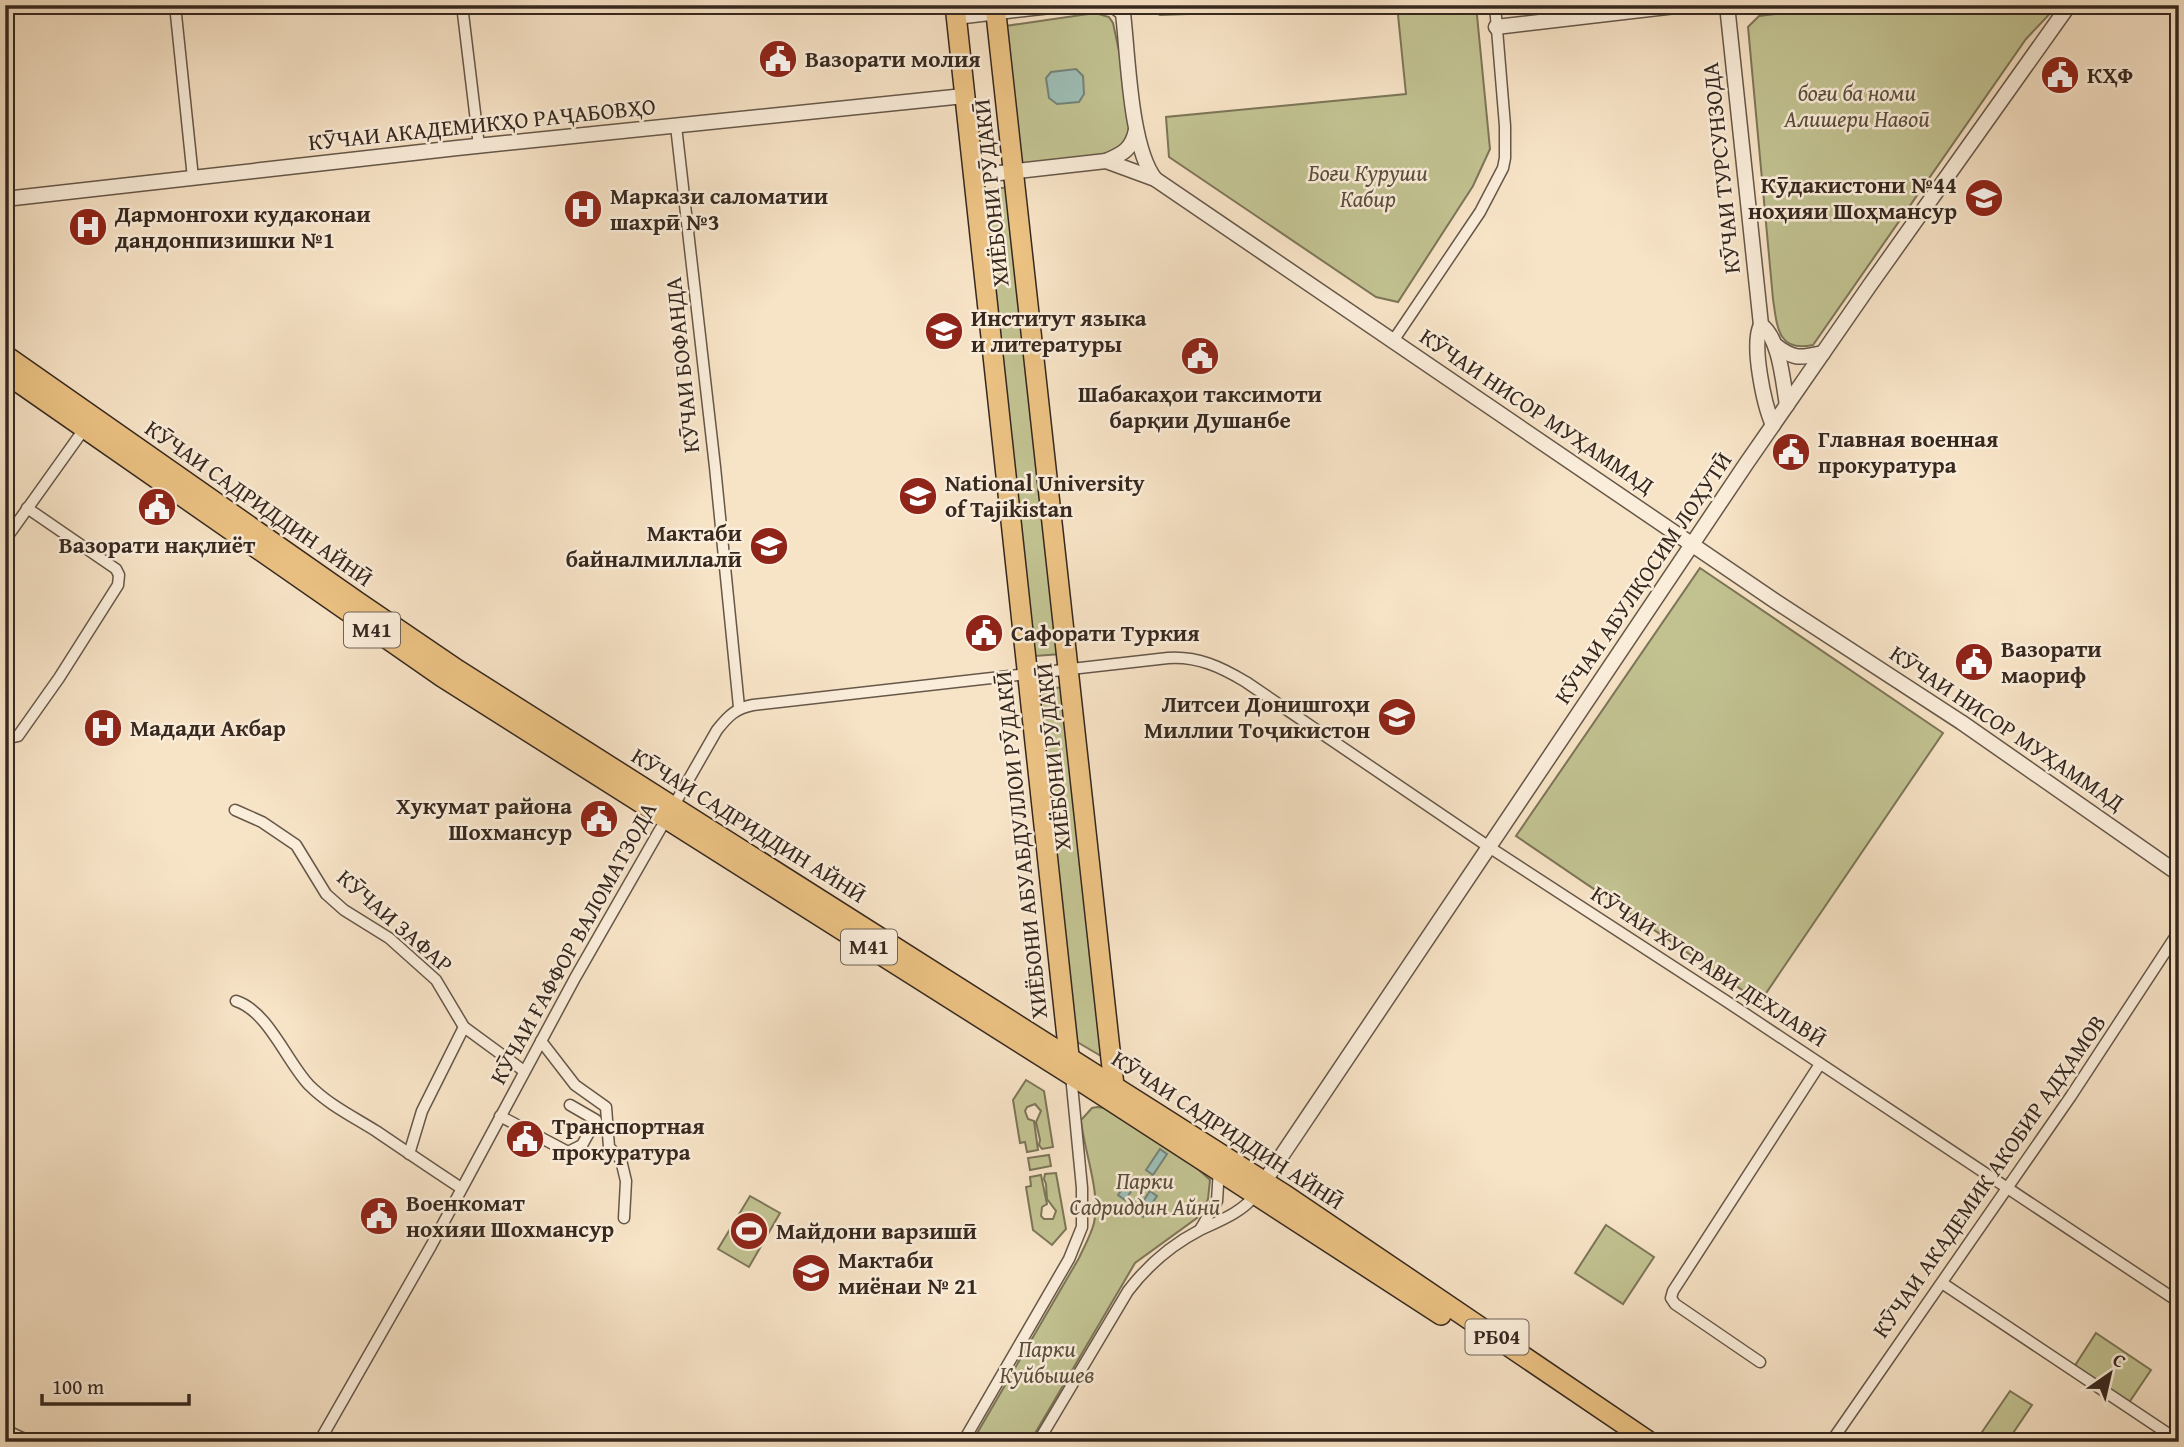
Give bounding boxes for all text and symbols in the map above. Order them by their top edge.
public building icon: Вазорати молия [757,38,799,80]
place label: Вазорати молия [805,42,981,75]
public building icon: КҲФ [2039,54,2081,96]
place label: КҲФ [2087,58,2133,91]
street label: КӮЧАИ ТУРСУНЗОДА [1693,61,1748,275]
park label: боғи ба номи Алишери Навоӣ [1783,76,1930,135]
street label: КӮЧАИ АКАДЕМИКҲО РАҶАБОВҲО [307,89,657,158]
street label: ХИЁБОНИ РӮДАКӢ [964,97,1017,289]
park label: Боғи Куруши Кабир [1308,156,1428,215]
place label: Кӯдакистони №44 ноҳияи Шоҳмансур [1748,168,1957,227]
school or university icon: Кӯдакистони №44 ноҳияи Шоҳмансур [1963,177,2005,219]
place label: Маркази саломатии шахрӣ №3 [610,179,828,238]
hospital icon: Маркази саломатии шахрӣ №3 [562,188,604,230]
place label: Дармонгохи кудаконаи дандонпизишки №1 [114,197,371,256]
hospital icon: Дармонгохи кудаконаи дандонпизишки №1 [67,206,109,248]
street label: КӮЧАИ БОФАНДА [656,276,707,455]
place label: Институт языка и литературы [971,301,1147,360]
school or university icon: Институт языка и литературы [923,310,965,352]
street label: КӮЧАИ НИСОР МУҲАММАД [1413,320,1661,502]
public building icon: Шабакаҳои таксимоти барқии Душанбе [1179,335,1221,377]
place label: Шабакаҳои таксимоти барқии Душанбе [1078,377,1322,436]
street label: КӮЧАИ САДРИДДИН АЙНӢ [139,411,380,594]
place label: Главная военная прокуратура [1818,422,1998,481]
public building icon: Главная военная прокуратура [1770,431,1812,473]
street label: КӮЧАИ АБУЛҚОСИМ ЛОҲУТӢ [1546,445,1739,710]
place label: National University of Tajikistan [945,466,1145,525]
school or university icon: National University of Tajikistan [897,475,939,517]
public building icon: Вазорати нақлиёт [136,486,178,528]
place label: Мактаби байналмиллалӣ [565,516,742,575]
school or university icon: Мактаби байналмиллалӣ [748,525,790,567]
place label: Вазорати нақлиёт [59,528,256,561]
road number: M41 [344,612,400,648]
public building icon: Сафорати Туркия [963,612,1005,654]
place label: Сафорати Туркия [1011,616,1200,649]
place label: Вазорати маориф [2001,632,2102,691]
street label: КӮЧАИ НИСОР МУҲАММАД [1883,637,2131,819]
public building icon: Вазорати маориф [1953,641,1995,683]
street label: ХИЁБОНИ РӮДАКӢ [1026,661,1079,853]
street label: ХИЁБОНИ АБУАБДУЛЛОИ РӮДАКӢ [986,670,1055,1020]
place label: Литсеи Донишгоҳи Миллии Тоҷикистон [1144,687,1370,746]
school or university icon: Литсеи Донишгоҳи Миллии Тоҷикистон [1376,696,1418,738]
hospital icon: Мадади Акбар [82,707,124,749]
place label: Мадади Акбар [130,711,286,744]
street label: КӮЧАИ САДРИДДИН АЙНӢ [626,739,873,910]
place label: Хукумат района Шохмансур [396,789,572,848]
street label: КӮЧАИ ҒАФФОР ВАЛОМАТЗОДА [481,796,664,1090]
public building icon: Хукумат района Шохмансур [578,798,620,840]
street label: КӮЧАИ ЗАФАР [330,861,460,980]
street label: КӮЧАИ ХУСРАВИ ДЕХЛАВӢ [1585,877,1834,1054]
road number: M41 [841,930,897,964]
street label: КӮЧАИ АКАДЕМИК АКОБИР АДҲАМОВ [1864,1007,2113,1344]
street label: КӮЧАИ САДРИДДИН АЙНӢ [1106,1042,1351,1217]
place label: Транспортная прокуратура [552,1109,705,1168]
public building icon: Транспортная прокуратура [504,1118,546,1160]
park label: Парки Садриддин Айнӣ [1070,1164,1221,1223]
place label: Военкомат нохияи Шохмансур [406,1186,614,1245]
public building icon: Военкомат нохияи Шохмансур [358,1195,400,1237]
sports icon: Майдони варзишӣ [728,1210,770,1252]
place label: Майдони варзишӣ [776,1214,977,1247]
place label: Мактаби миёнаи № 21 [838,1243,978,1302]
school or university icon: Мактаби миёнаи № 21 [790,1252,832,1294]
road number: РБ04 [1466,1320,1528,1354]
park label: Парки Куйбышев [999,1332,1095,1391]
north arrow [2076,1338,2146,1408]
text: С [2107,1345,2132,1375]
scale bar [42,1363,189,1407]
text: 100 m [52,1371,104,1402]

